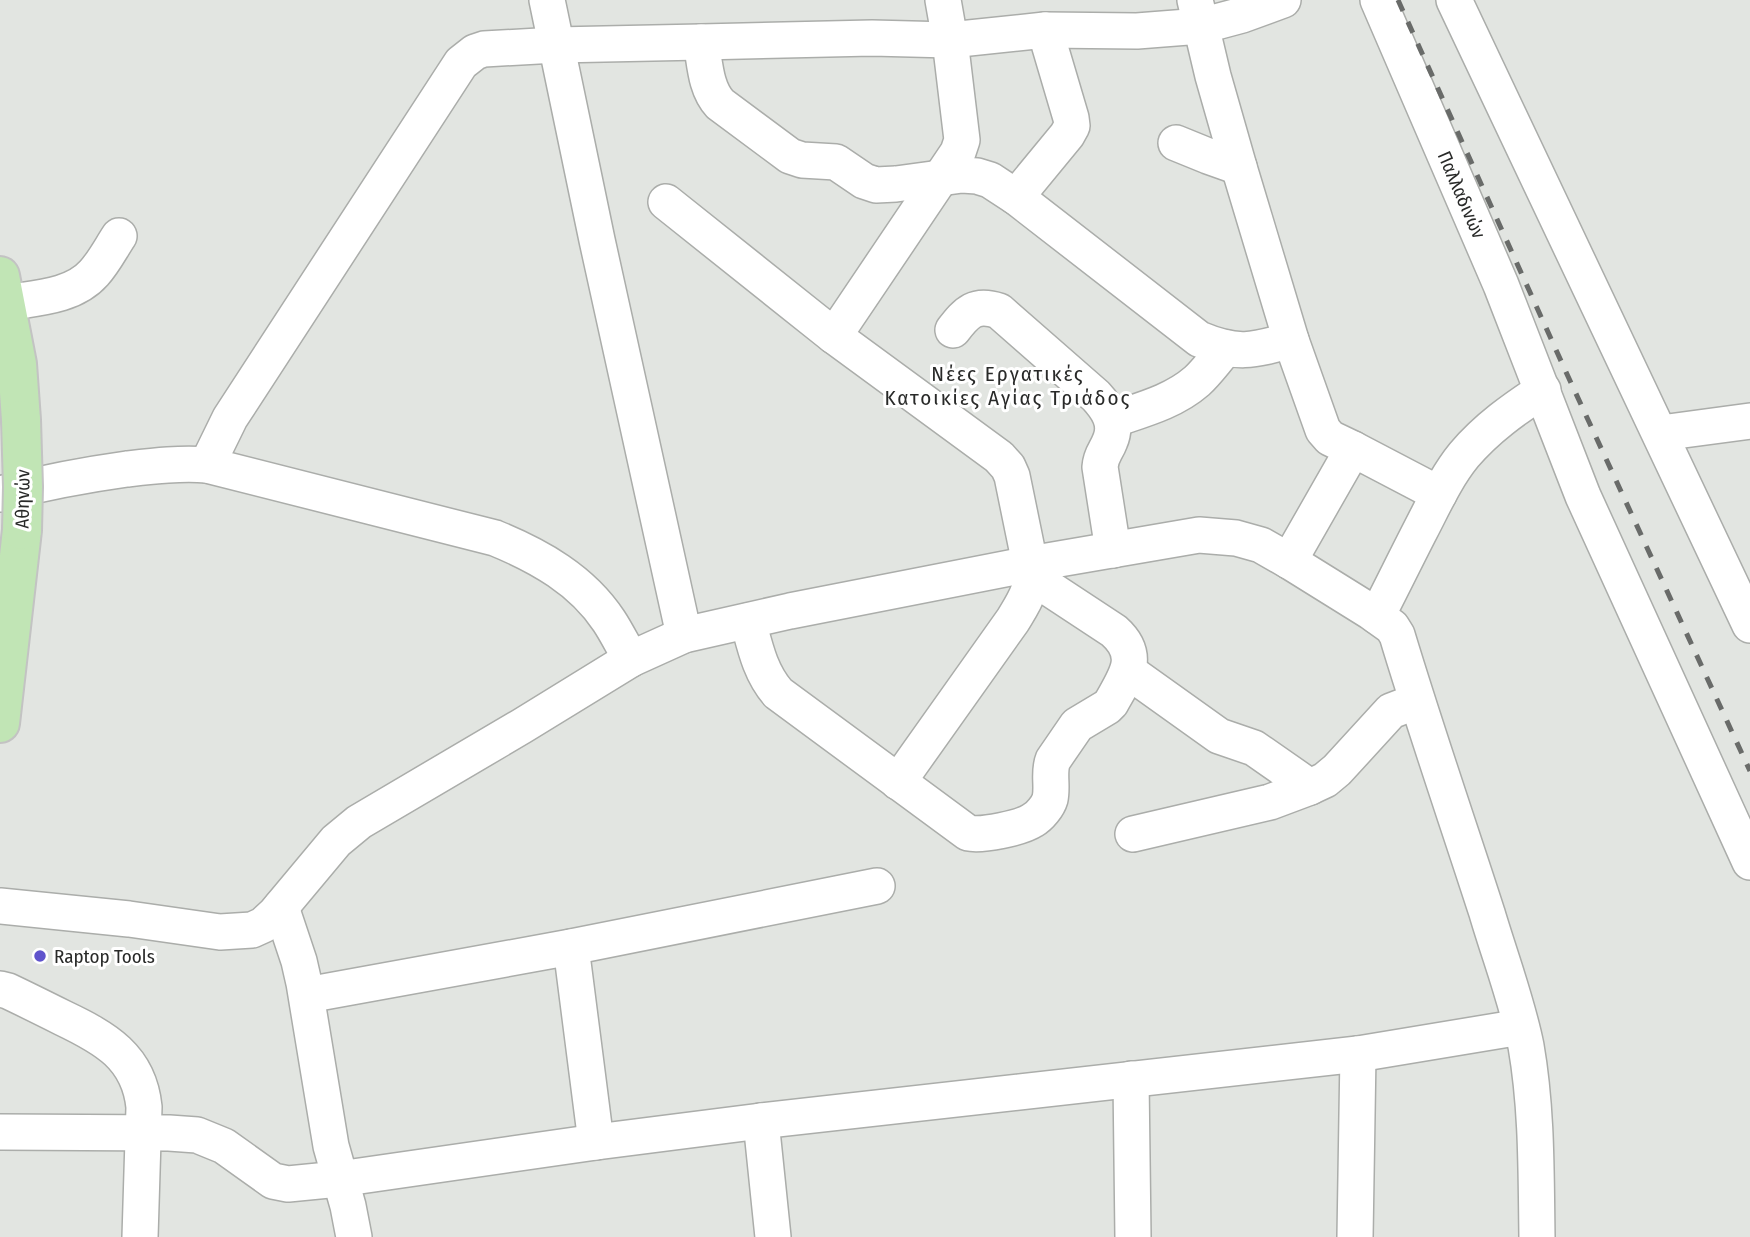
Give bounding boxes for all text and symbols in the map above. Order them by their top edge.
street label: Παλλαδινών [1433,148,1491,243]
district label: Νέες Εργατικές Κατοικίες Αγίας Τριάδος [885,361,1131,411]
street label: Αθηνών [10,468,35,529]
place label: Raptop Tools [54,945,155,968]
marker: Raptop Tools [32,948,48,964]

